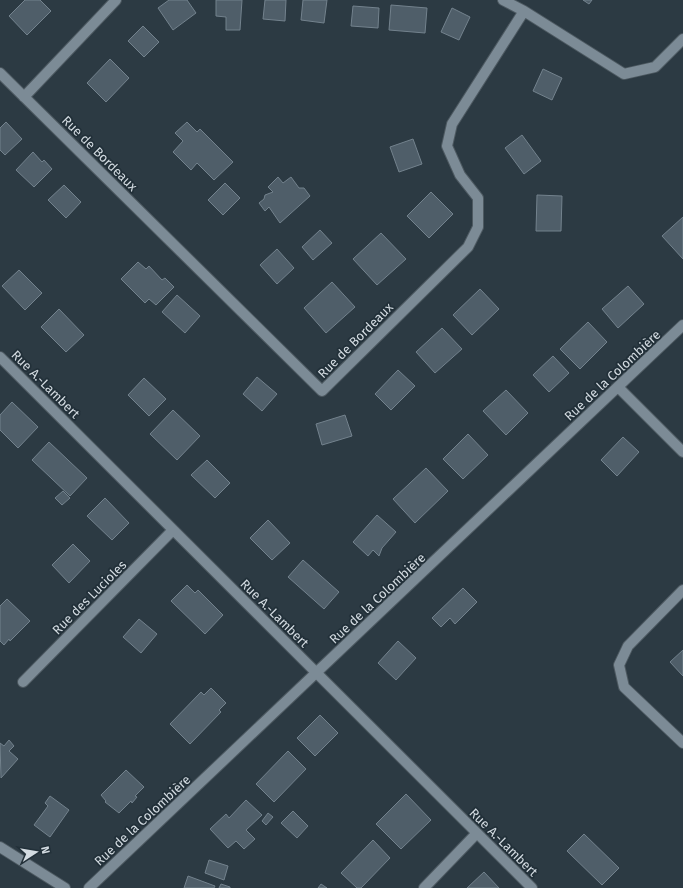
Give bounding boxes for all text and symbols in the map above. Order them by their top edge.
street label: Rue de Bordeaux [59,113,141,195]
street label: Rue de Bordeaux [315,299,397,381]
street label: Rue de la Colombière [561,327,663,424]
street label: Rue A.-Lambert [8,347,83,422]
street label: Rue de la Colombière [326,550,428,647]
street label: Rue des Lucioles [49,557,130,638]
street label: Rue A.-Lambert [237,576,312,651]
street label: Rue de la Colombière [91,772,193,869]
street label: Rue A.-Lambert [466,805,541,880]
north arrow [16,832,56,872]
text: N [38,845,52,855]

